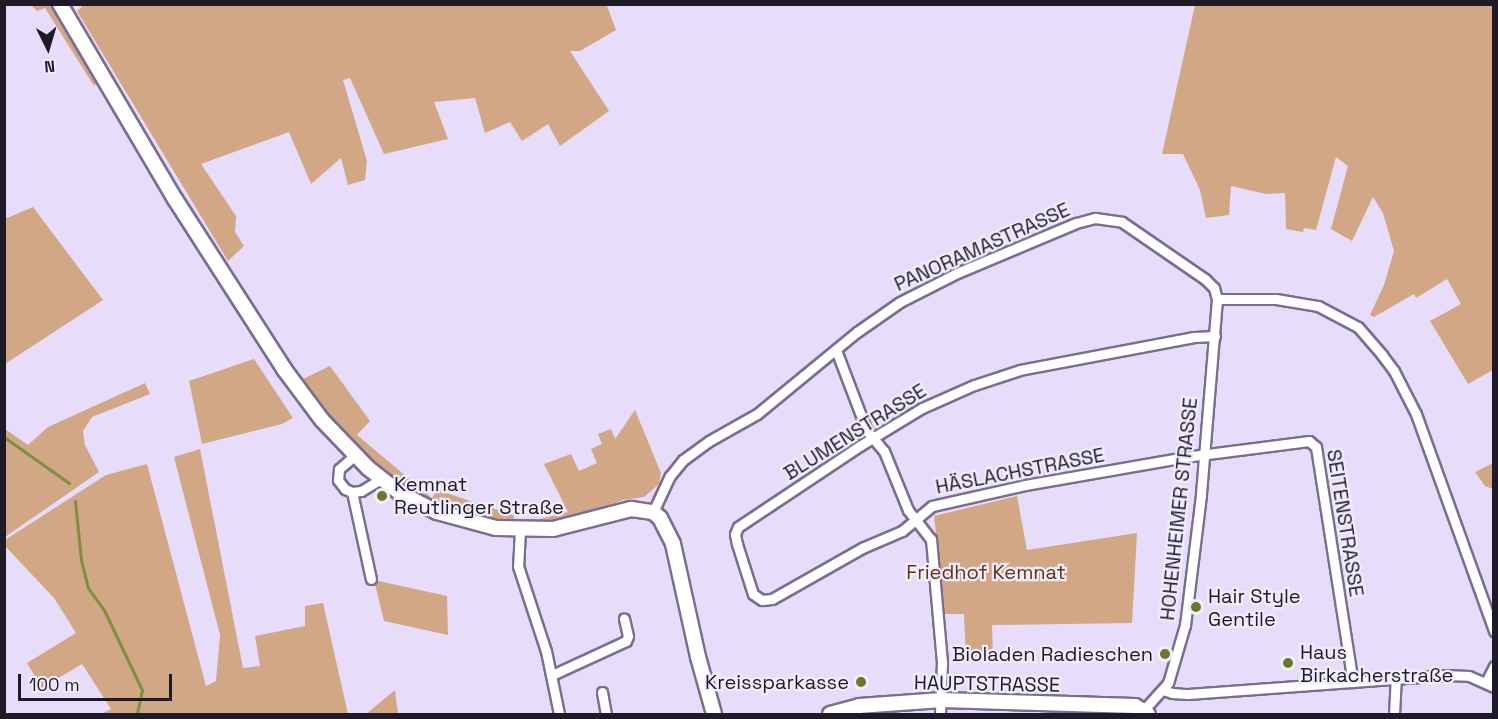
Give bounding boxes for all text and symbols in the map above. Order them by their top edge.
north arrow [18,18,78,78]
text: N [43,56,56,77]
street label: PANORAMASTRASSE [891,197,1073,297]
street label: BLUMENSTRASSE [779,379,931,485]
street label: HOHENHEIMER STRASSE [1155,396,1203,622]
street label: HÄSLACHSTRASSE [933,443,1107,499]
street label: SEITENSTRASSE [1321,448,1369,598]
place label: Kemnat Reutlinger Straße [394,472,564,519]
marker: Kemnat Reutlinger Straße [375,489,389,503]
park label: Friedhof Kemnat [906,560,1066,584]
place label: Hair Style Gentile [1208,584,1301,631]
marker: Hair Style Gentile [1189,600,1203,614]
place label: Haus Birkacherstraße [1300,640,1453,687]
place label: Bioladen Radieschen [952,642,1153,666]
marker: Bioladen Radieschen [1158,647,1172,661]
marker: Haus Birkacherstraße [1281,656,1295,670]
scale bar [21,662,176,700]
place label: Kreissparkasse [705,670,849,694]
street label: HAUPTSTRASSE [914,671,1060,697]
text: 100 m [29,673,80,696]
marker: Kreissparkasse [854,675,868,689]

